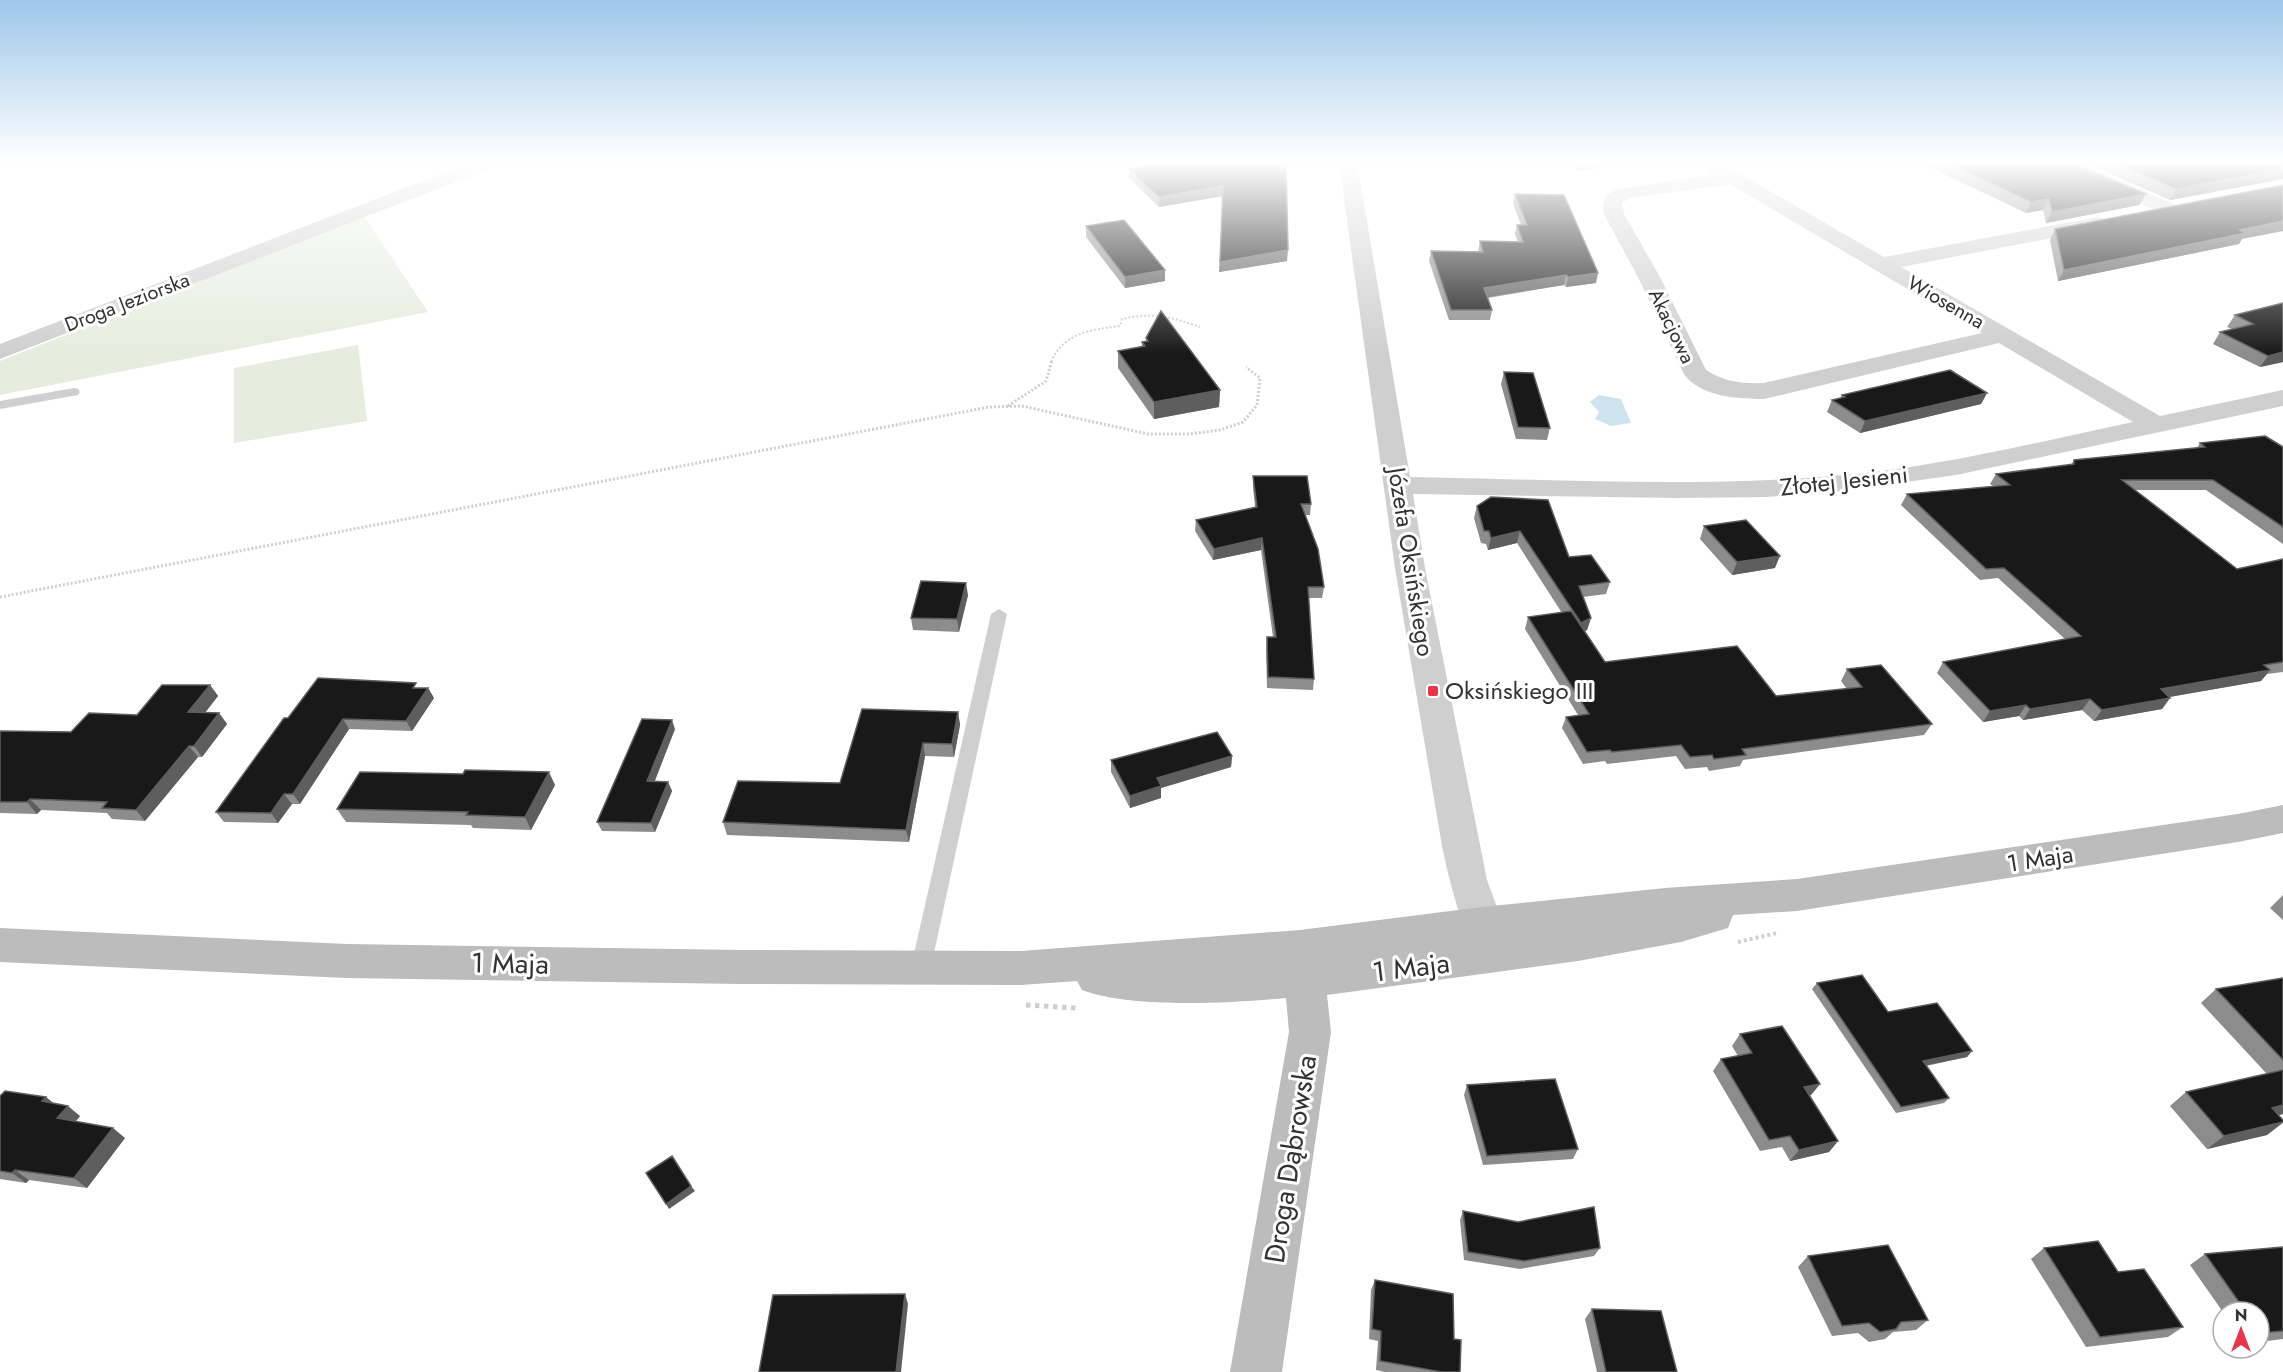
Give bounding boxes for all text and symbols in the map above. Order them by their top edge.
street label: Droga Jeziorska [61,265,194,340]
street label: Wiosenna [1902,269,1990,336]
street label: Akacjowa [1641,284,1702,369]
street label: Złotej Jesieni [1778,456,1910,505]
street label: Józefa Oksińskiego [1379,462,1444,659]
place label: Oksińskiego III [1445,673,1594,708]
marker: Oksińskiego III [1426,684,1440,698]
street label: 1 Maja [2004,836,2076,881]
street label: 1 Maja [471,942,549,985]
street label: 1 Maja [1370,942,1452,993]
street label: Droga Dąbrowska [1254,1052,1327,1266]
north arrow [2211,1300,2271,1360]
text: N [2235,1304,2247,1327]

